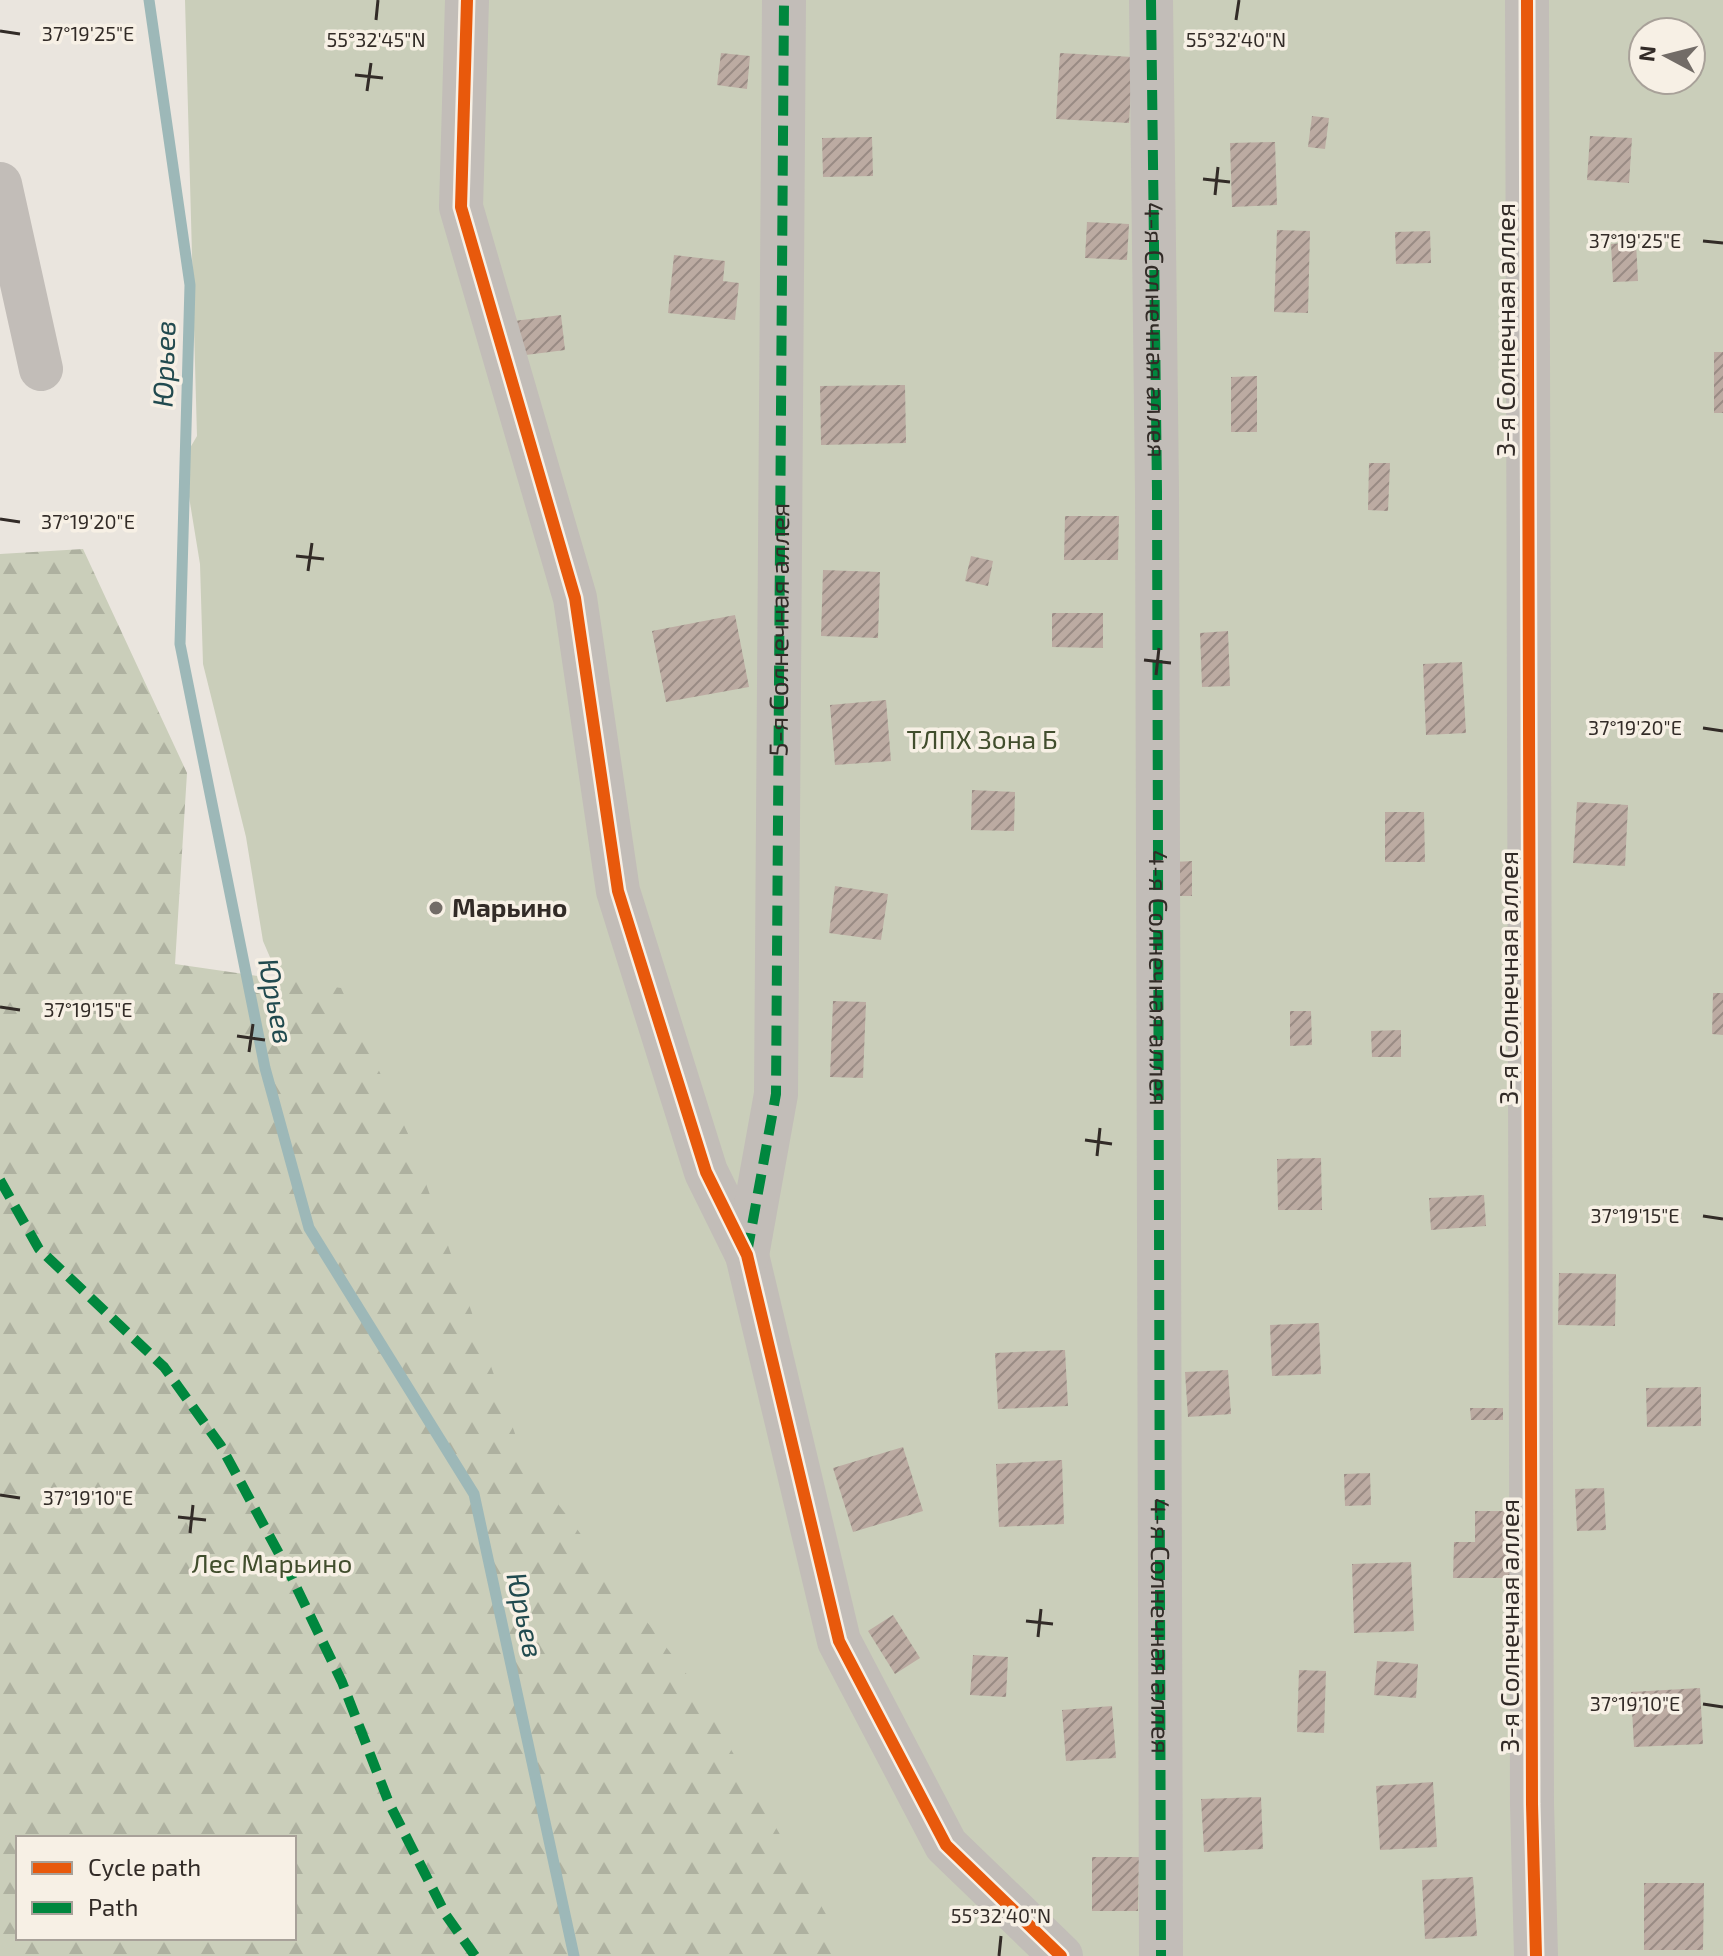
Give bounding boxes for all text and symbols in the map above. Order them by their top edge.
north arrow [1627,16,1707,96]
text: 37°19'25"E [42,21,134,45]
text: 55°32'45"N [326,27,426,51]
text: 55°32'40"N [1186,27,1286,51]
text: N [1632,44,1660,63]
street label: 4-я Солнечная аллея [1139,202,1174,458]
street label: 3-я Солнечная аллея [1489,203,1520,457]
text: 37°19'25"E [1589,228,1681,252]
water label: Юрьев [144,320,182,408]
street label: 5-я Солнечная аллея [761,503,794,757]
text: 37°19'20"E [41,509,135,533]
text: 37°19'20"E [1588,715,1682,739]
park label: ТЛПХ Зона Б [906,723,1058,754]
street label: 4-я Солнечная аллея [1144,850,1176,1106]
street label: 3-я Солнечная аллея [1492,851,1523,1105]
place label: Марьино [452,891,567,922]
marker: Марьино [427,899,445,917]
water label: Юрьев [252,955,302,1047]
text: 37°19'15"E [43,997,133,1021]
text: 37°19'15"E [1590,1203,1680,1227]
text: 37°19'10"E [43,1485,133,1509]
street label: 4-я Солнечная аллея [1146,1498,1177,1754]
street label: 3-я Солнечная аллея [1493,1499,1524,1753]
park label: Лес Марьино [192,1547,352,1578]
water label: Юрьев [500,1569,552,1661]
text: 37°19'10"E [1590,1691,1680,1715]
legend [16,1836,296,1940]
text: Cycle path [88,1852,201,1881]
text: Path [88,1892,138,1921]
text: 55°32'40"N [951,1903,1051,1927]

